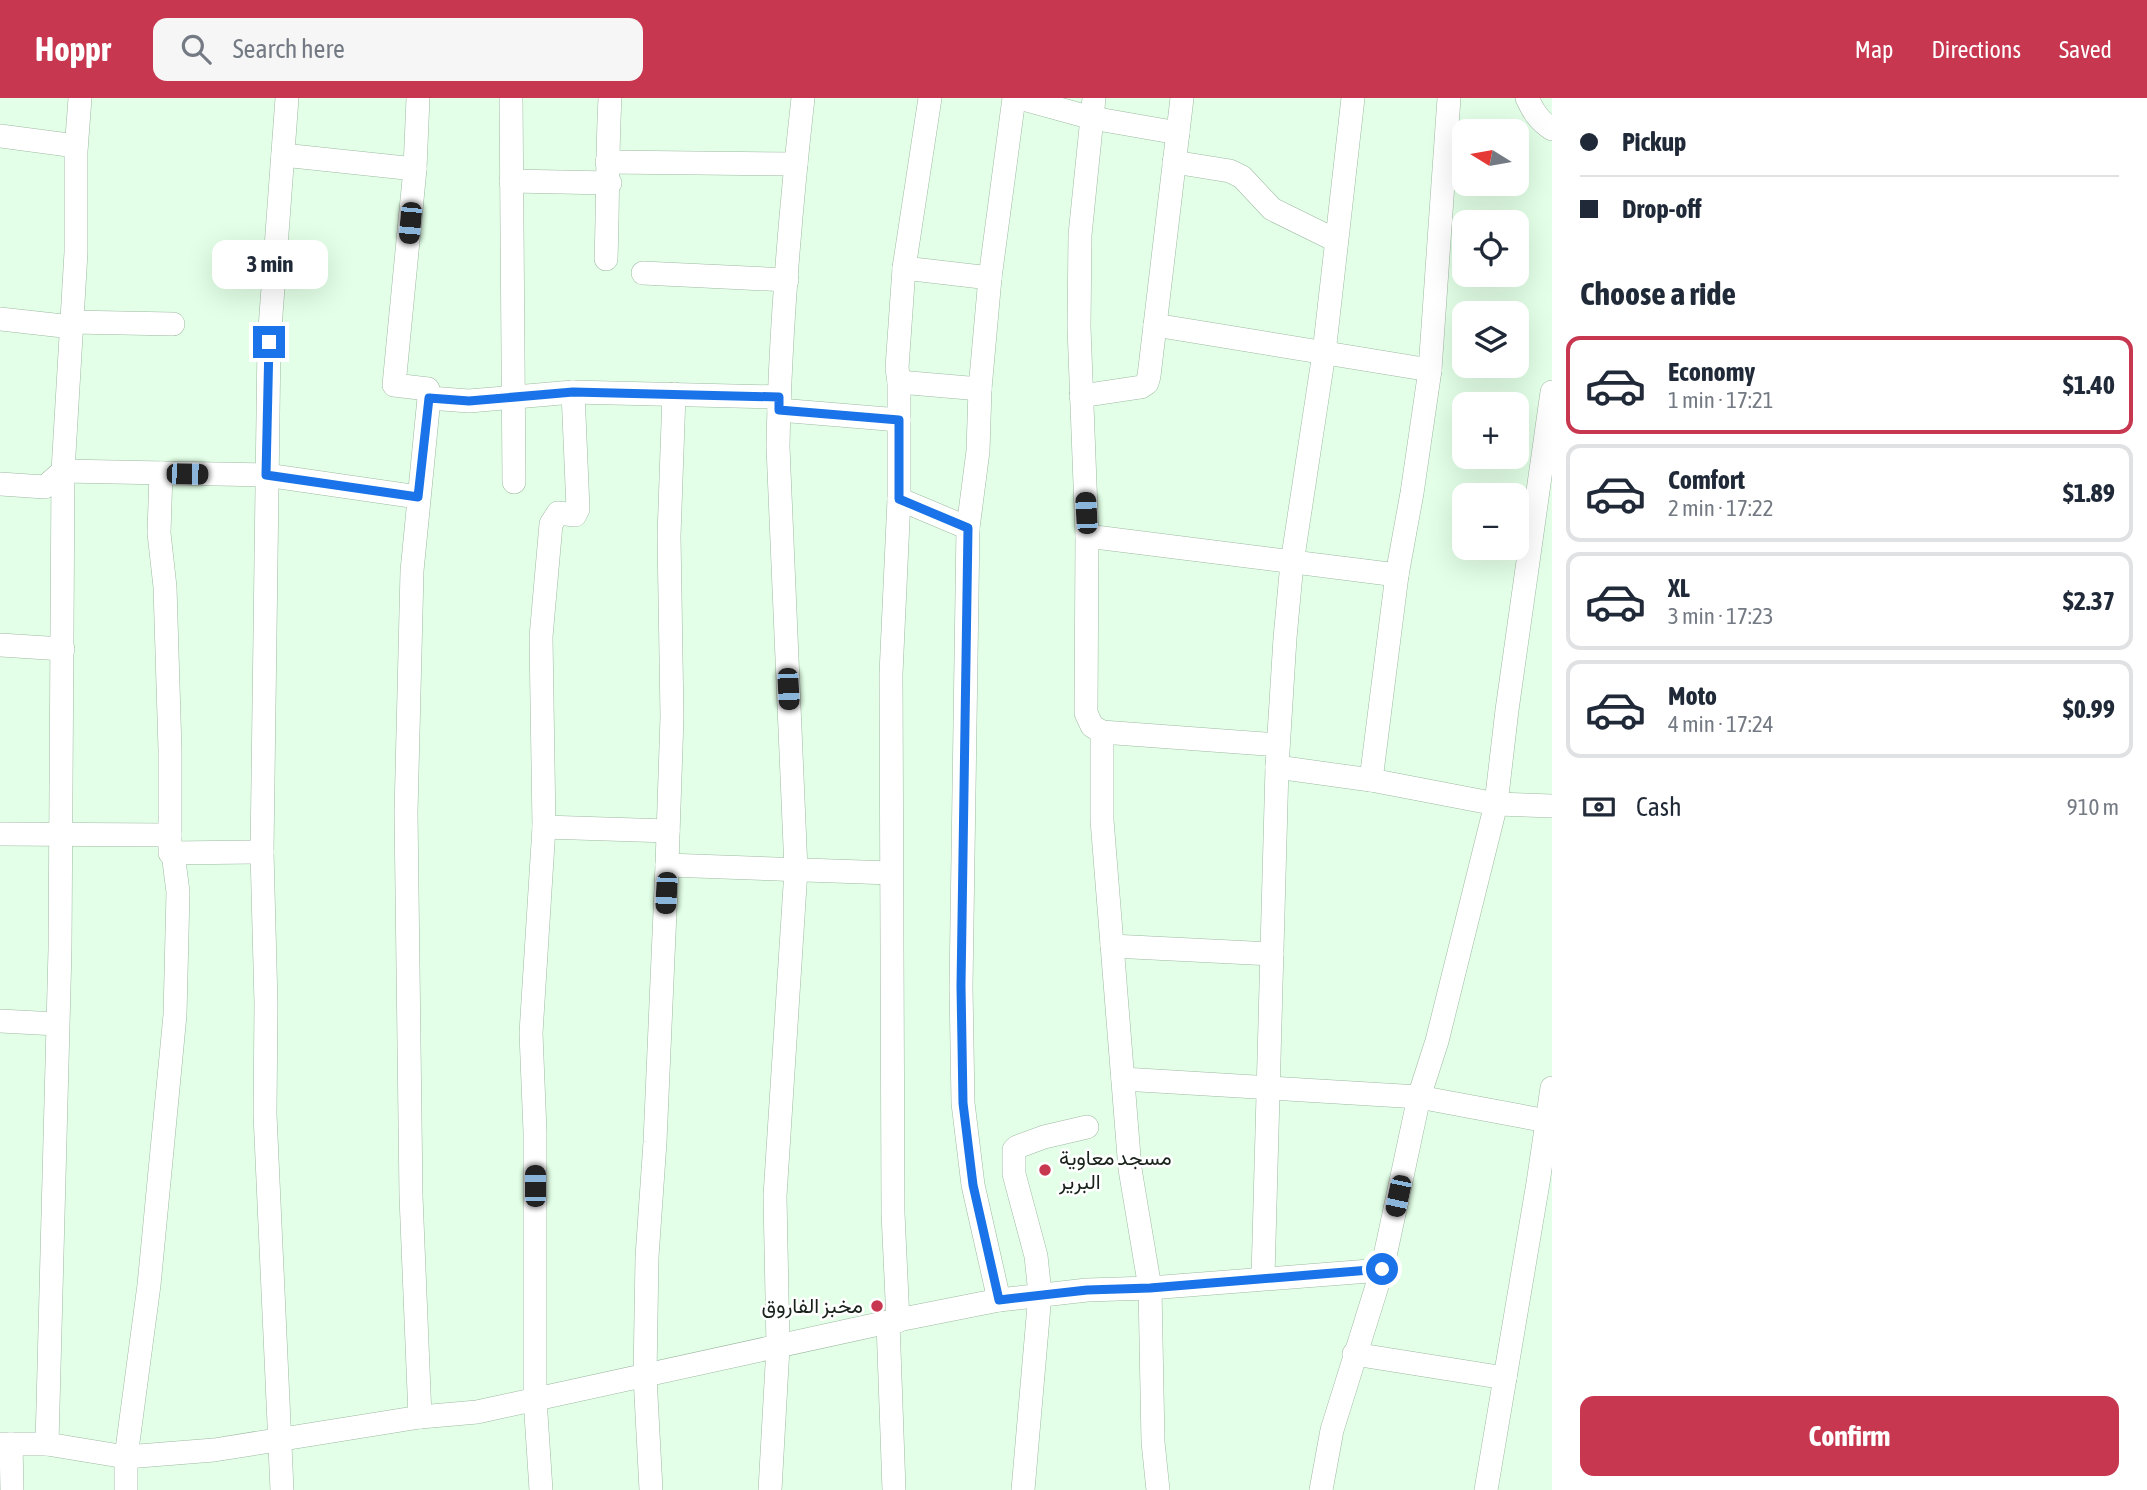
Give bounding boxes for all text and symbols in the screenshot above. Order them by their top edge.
search box [153,18,643,81]
text: Hoppr [35,30,111,68]
icon: search [177,30,215,68]
text: Search here [233,34,345,64]
text: Map [1855,36,1893,63]
text: Directions [1931,36,2021,63]
text: Saved [2059,36,2112,63]
north arrow [1452,119,1530,196]
map controls [1452,119,1529,560]
text: Pickup [1622,127,1686,157]
text: Drop-off [1622,194,1702,224]
car [398,201,423,245]
button: locate [1452,210,1529,287]
callout: 3 min [211,240,327,289]
text: 3 min [247,251,293,277]
text: Choose a ride [1580,275,1736,312]
button: layers [1452,301,1529,378]
route end [253,326,285,358]
icon: car [1584,354,1647,417]
text: Economy [1668,357,1755,387]
text: $1.40 [2063,370,2115,400]
text: 1 min · 17:21 [1668,387,1774,413]
button: + [1452,392,1529,469]
icon: car [1584,462,1647,525]
car [166,463,209,485]
text: Comfort [1668,465,1745,495]
text: $1.89 [2063,478,2115,508]
button: − [1452,483,1529,560]
car [1075,491,1098,535]
text: 2 min · 17:22 [1668,495,1774,521]
icon: car [1584,570,1647,633]
text: XL [1668,573,1690,603]
text: $2.37 [2063,586,2115,616]
text: 3 min · 17:23 [1668,603,1774,629]
car [777,667,800,711]
icon: car [1584,678,1647,741]
text: Moto [1668,681,1717,711]
text: $0.99 [2063,694,2115,724]
text: 4 min · 17:24 [1668,711,1774,737]
icon: cash [1580,788,1618,826]
text: Cash [1636,792,1682,822]
text: 910 m [2067,794,2119,820]
car [655,871,678,915]
place label: مسجد معاوية البرير [1058,1145,1172,1195]
marker: مسجد معاوية البرير [1037,1162,1053,1178]
car [525,1165,546,1207]
car [1384,1173,1413,1219]
route start [1366,1253,1398,1285]
place label: مخبز الفاروق [762,1293,863,1319]
marker: مخبز الفاروق [869,1298,885,1314]
button: Confirm [1580,1396,2119,1476]

